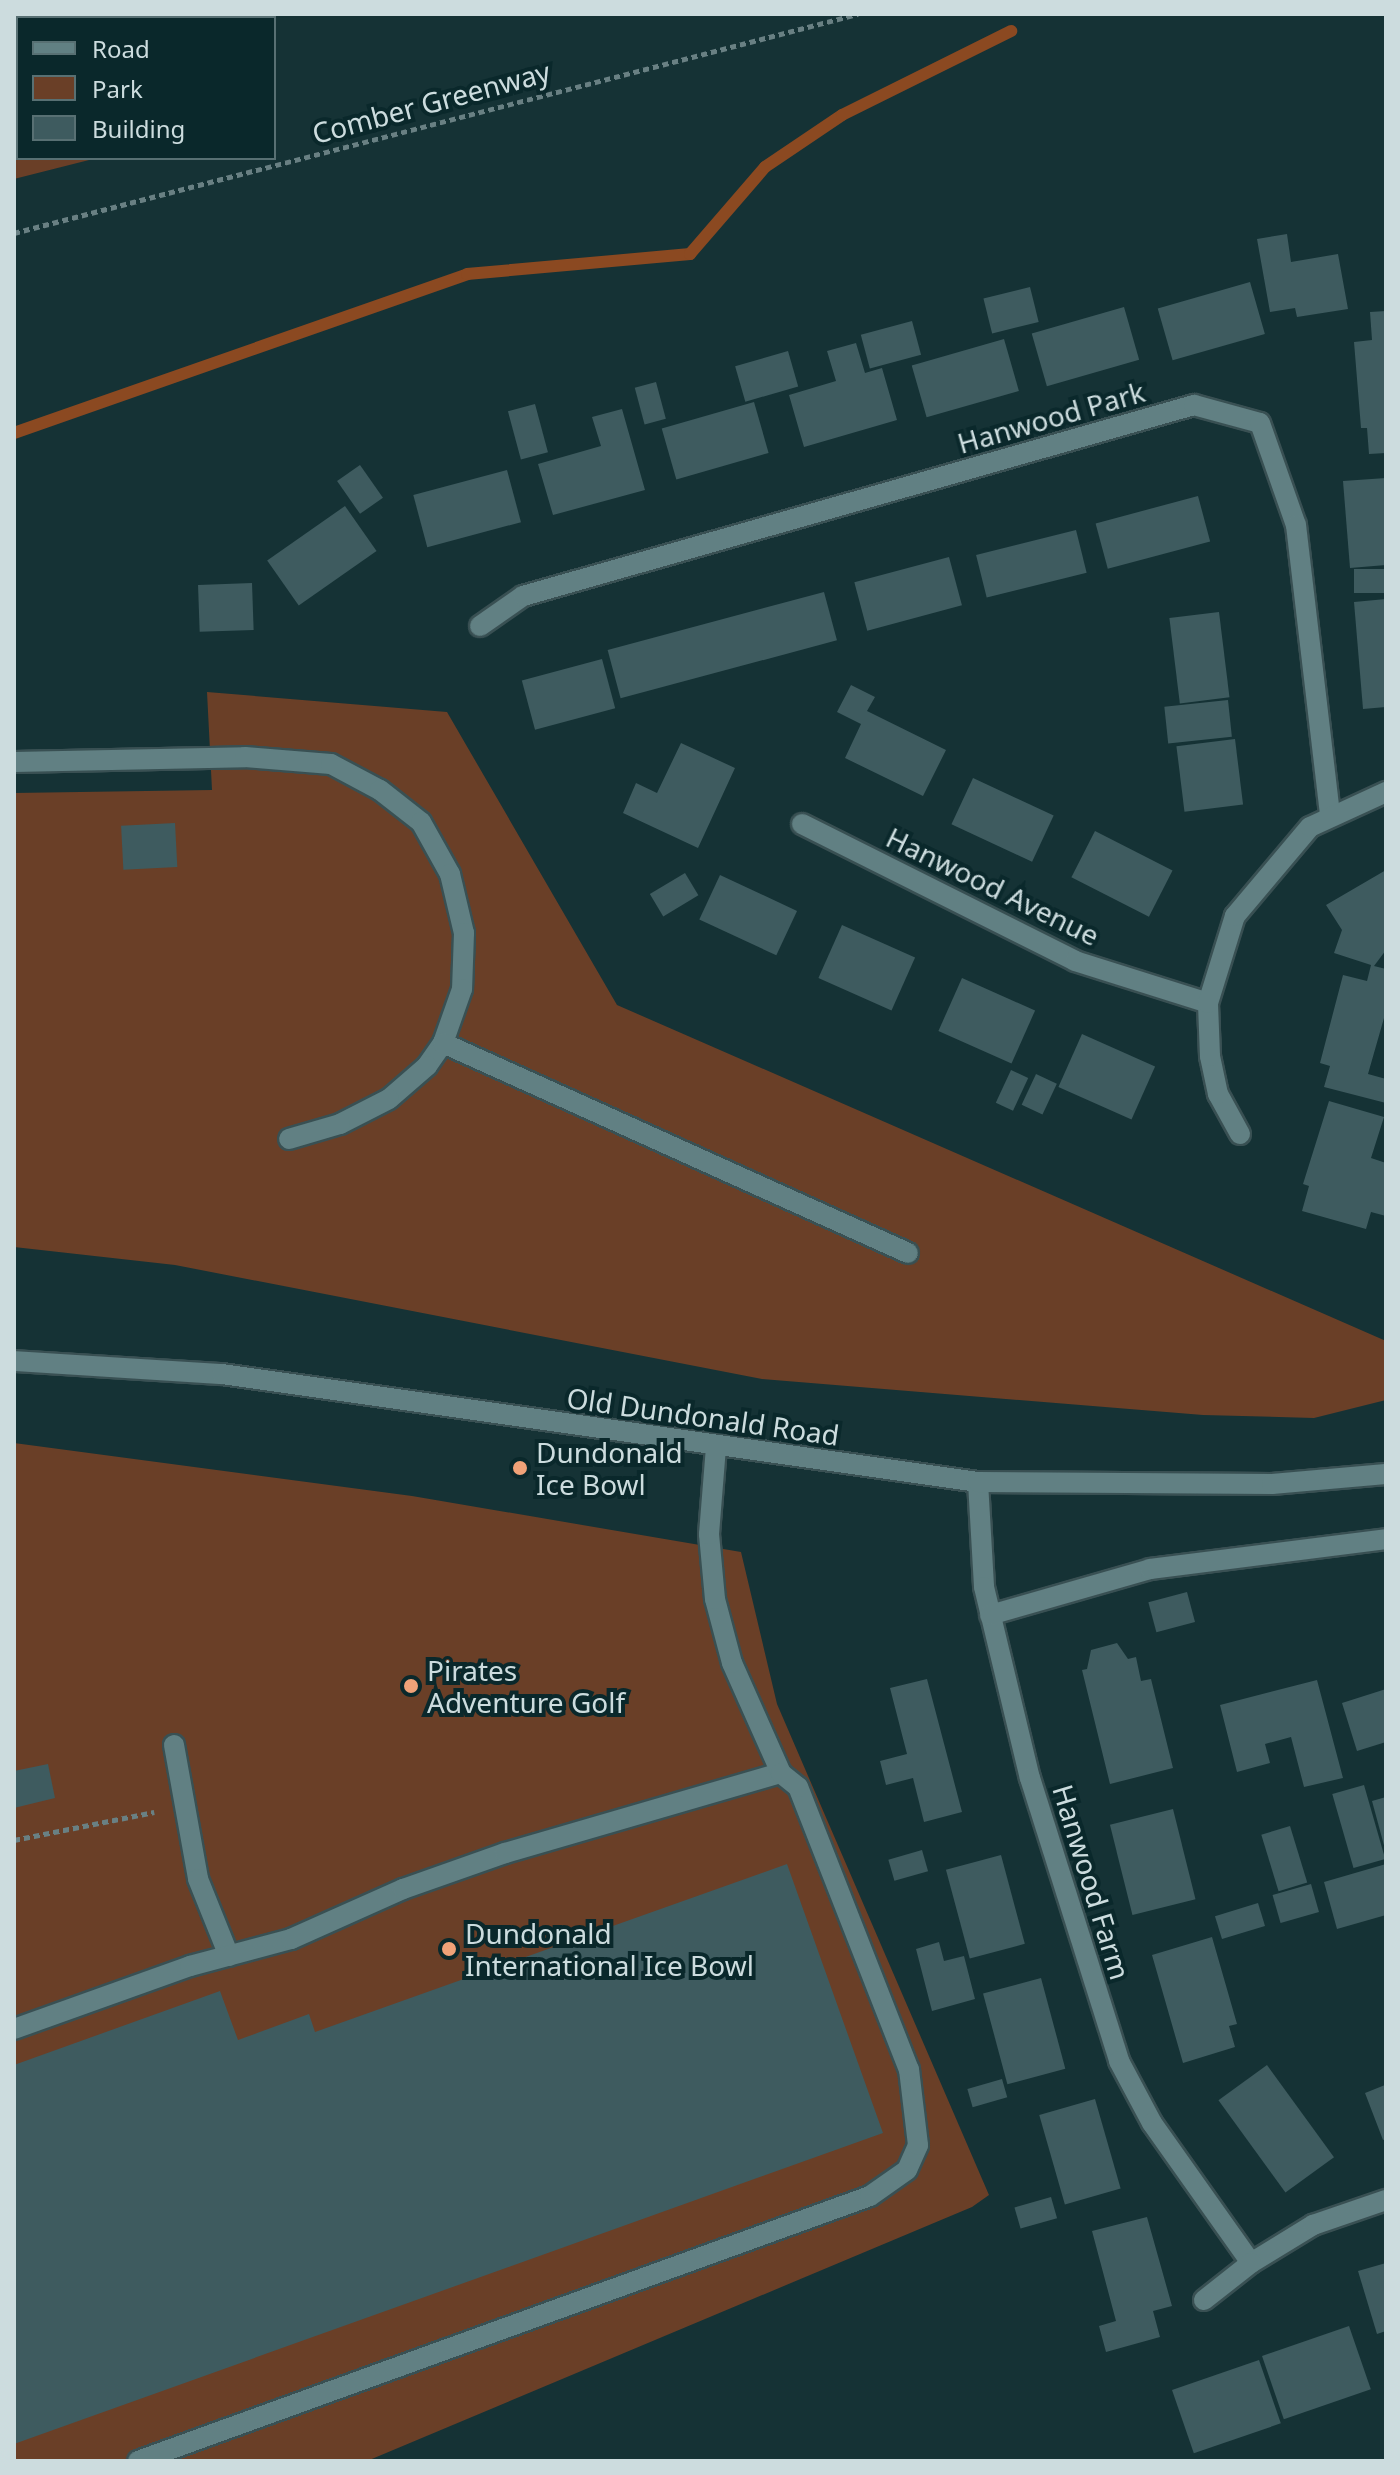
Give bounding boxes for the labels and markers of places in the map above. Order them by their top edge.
place label: Dundonald Ice Bowl [536,1435,683,1501]
marker: Dundonald Ice Bowl [511,1459,529,1477]
place label: Pirates Adventure Golf [427,1653,625,1719]
marker: Pirates Adventure Golf [402,1677,420,1695]
place label: Dundonald International Ice Bowl [465,1916,754,1982]
marker: Dundonald International Ice Bowl [440,1940,458,1958]

